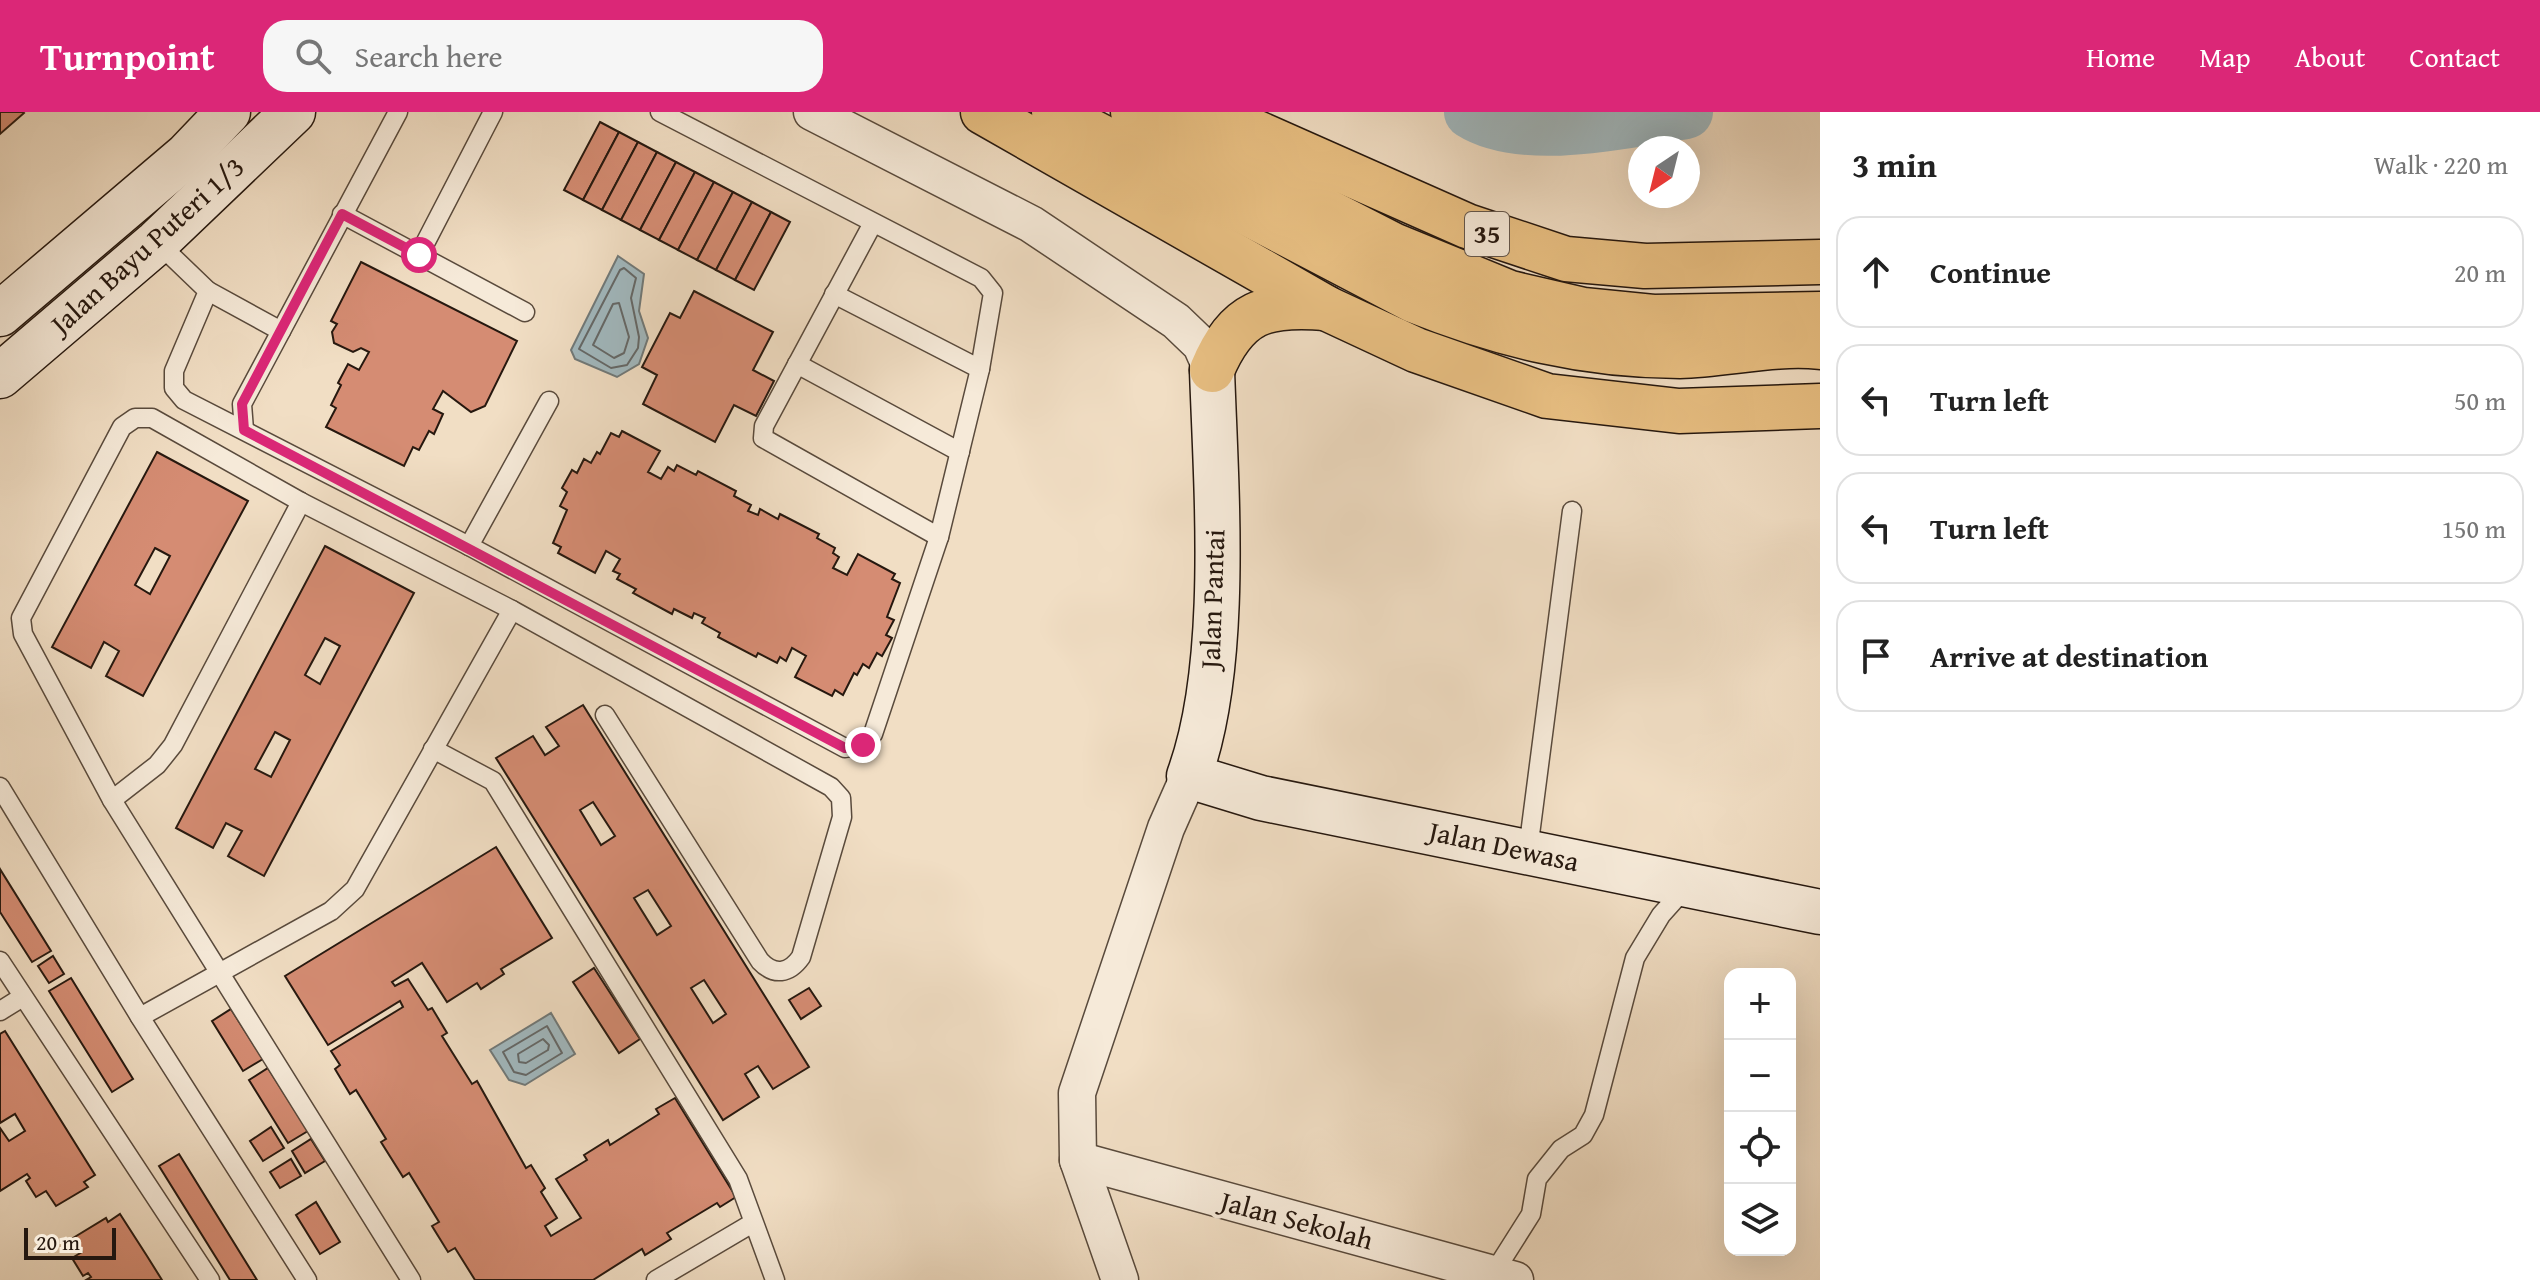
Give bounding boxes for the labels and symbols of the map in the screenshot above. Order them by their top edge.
north arrow [1628,136,1700,208]
street label: Jalan Bayu Puteri 1/3 [38,146,253,345]
road number: 35 [1465,212,1509,256]
route start [401,237,437,273]
street label: Jalan Pantai [1188,528,1234,673]
route end [845,727,881,763]
street label: Jalan Dewasa [1422,809,1584,882]
street label: Jalan Sekolah [1213,1179,1378,1260]
scale bar [24,1224,116,1260]

